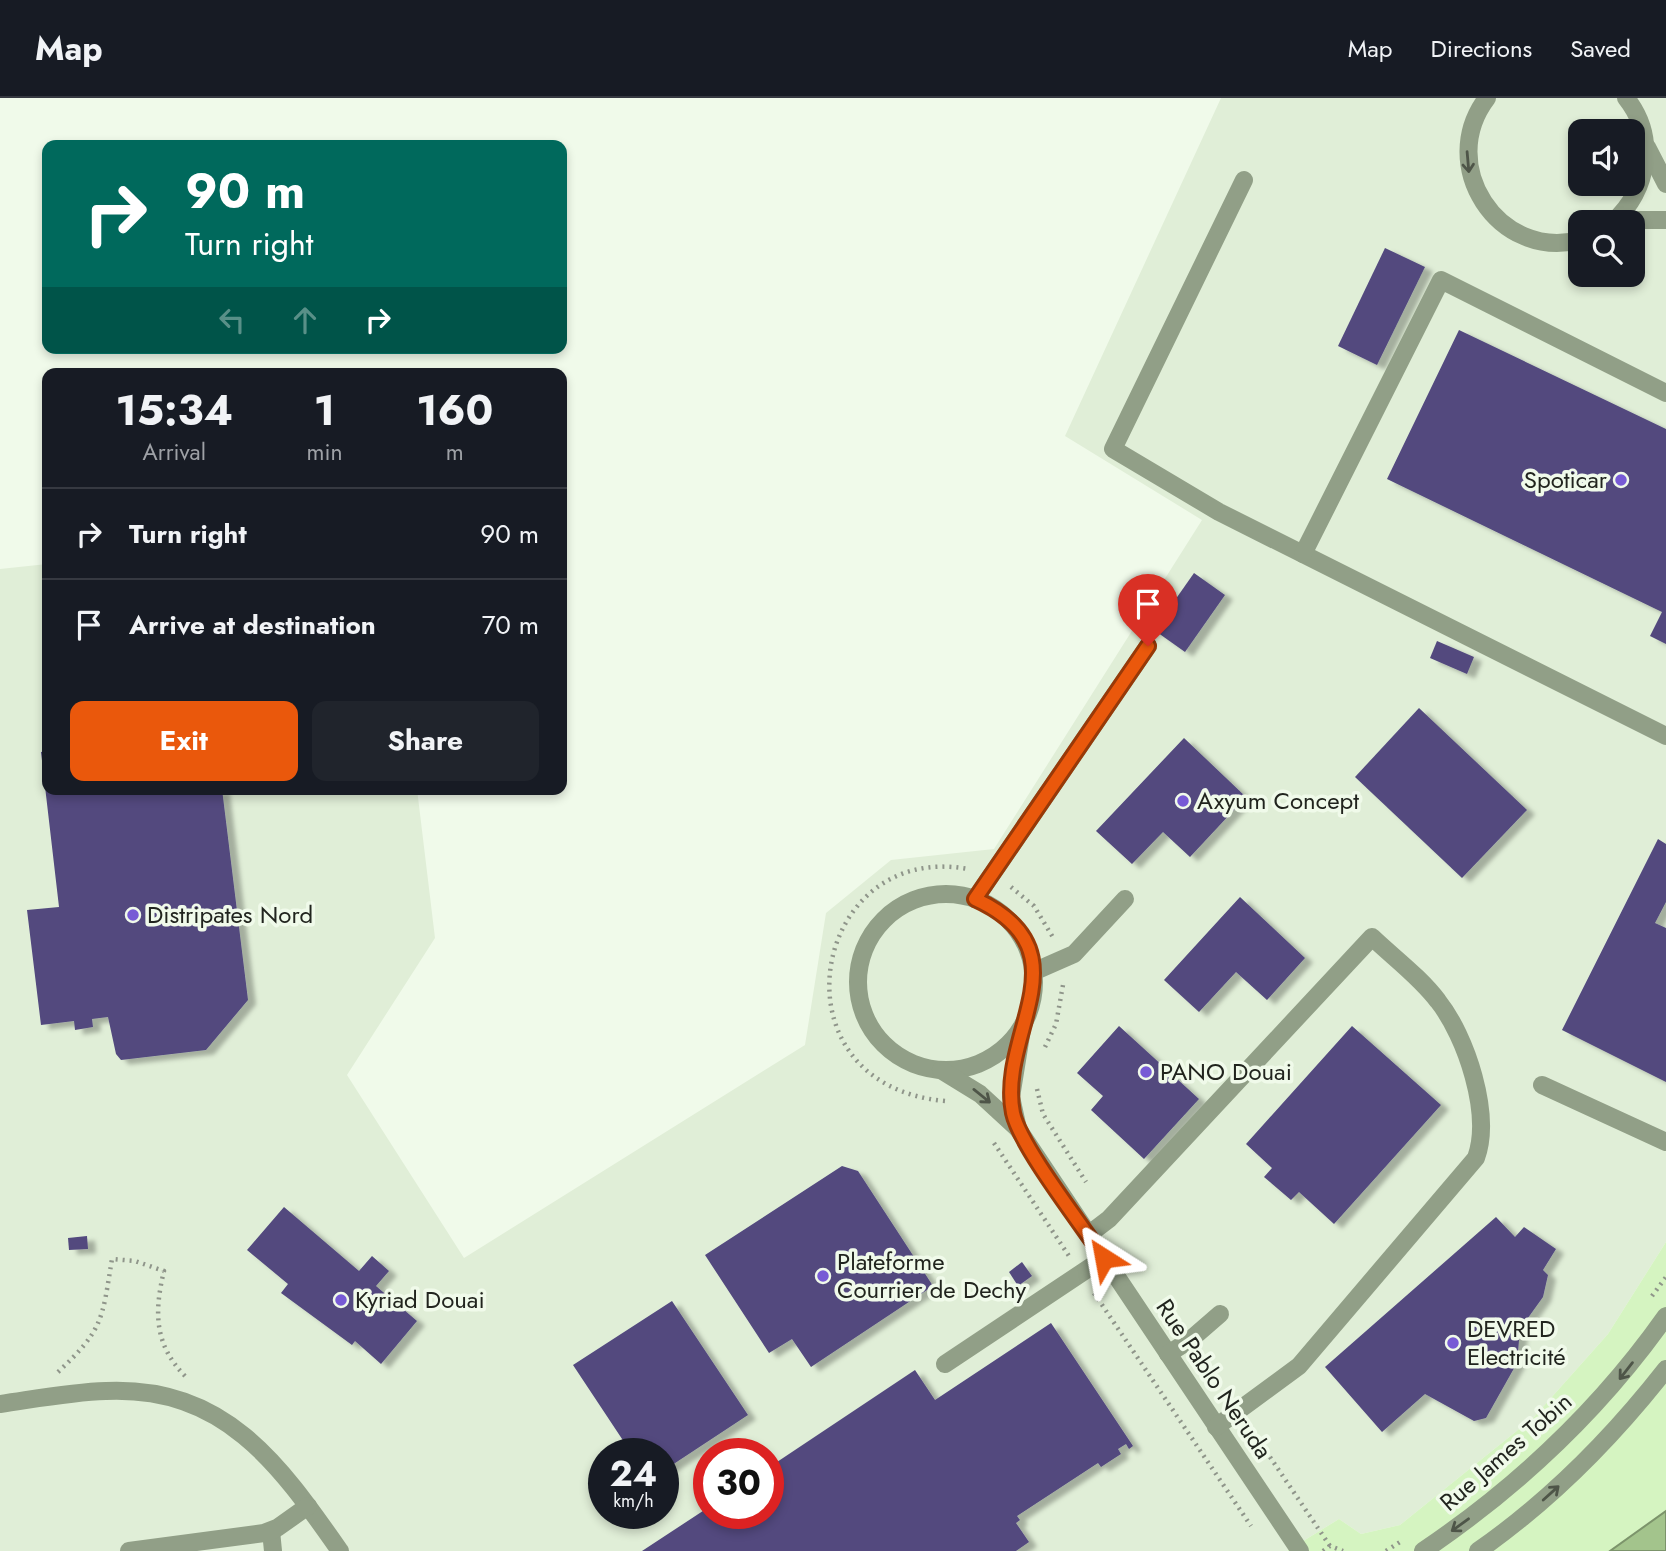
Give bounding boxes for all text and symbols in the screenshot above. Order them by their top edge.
text: Map [35,25,103,72]
text: Map [1348,31,1393,66]
text: Directions [1431,31,1532,66]
text: Saved [1570,31,1631,66]
map controls [1568,119,1645,287]
button: sound [1568,119,1645,196]
one-way arrow [1462,150,1475,173]
text: 90 m [185,156,305,226]
icon: right [70,168,161,259]
button: search [1568,210,1645,287]
text: Turn right [185,221,314,267]
icon: left [213,301,251,339]
icon: ahead [286,301,324,339]
icon: right [359,301,397,339]
text: 15:34 [116,380,233,441]
text: 1 [314,380,335,441]
text: 160 [416,380,493,441]
text: Arrival [143,435,206,469]
text: min [307,435,343,469]
text: m [446,435,464,469]
place label: Spoticar [1524,462,1608,497]
marker: Spoticar [1613,472,1629,488]
icon: right [70,515,108,553]
text: Turn right [129,515,247,553]
text: 90 m [480,515,539,553]
pin [1118,574,1178,646]
icon: arrive [1129,585,1167,623]
icon: arrive [70,606,108,644]
text: Arrive at destination [129,606,376,644]
text: 70 m [482,606,539,644]
button: Exit [70,701,298,781]
button: Share [312,701,539,781]
place label: Axyum Concept [1197,783,1359,818]
marker: Axyum Concept [1175,793,1191,809]
place label: Distripates Nord [147,897,313,932]
marker: Distripates Nord [125,907,141,923]
place label: PANO Douai [1160,1054,1292,1089]
marker: PANO Douai [1138,1064,1154,1080]
one-way arrow [973,1088,991,1103]
position arrow [1067,1221,1141,1295]
place label: Plateforme Courrier de Dechy [837,1244,1027,1307]
marker: Plateforme Courrier de Dechy [815,1268,831,1284]
place label: Kyriad Douai [355,1282,485,1317]
marker: Kyriad Douai [333,1292,349,1308]
street label: Rue Pablo Neruda [1148,1292,1281,1466]
place label: DEVRED Electricité [1467,1311,1566,1374]
marker: DEVRED Electricité [1445,1335,1461,1351]
one-way arrow [1618,1361,1633,1379]
street label: Rue James Tobin [1432,1384,1580,1519]
speed limit sign: 30 [693,1438,784,1529]
text: 24 [610,1449,657,1499]
one-way arrow [1542,1485,1560,1501]
text: km/h [613,1488,654,1514]
one-way arrow [1451,1518,1470,1533]

